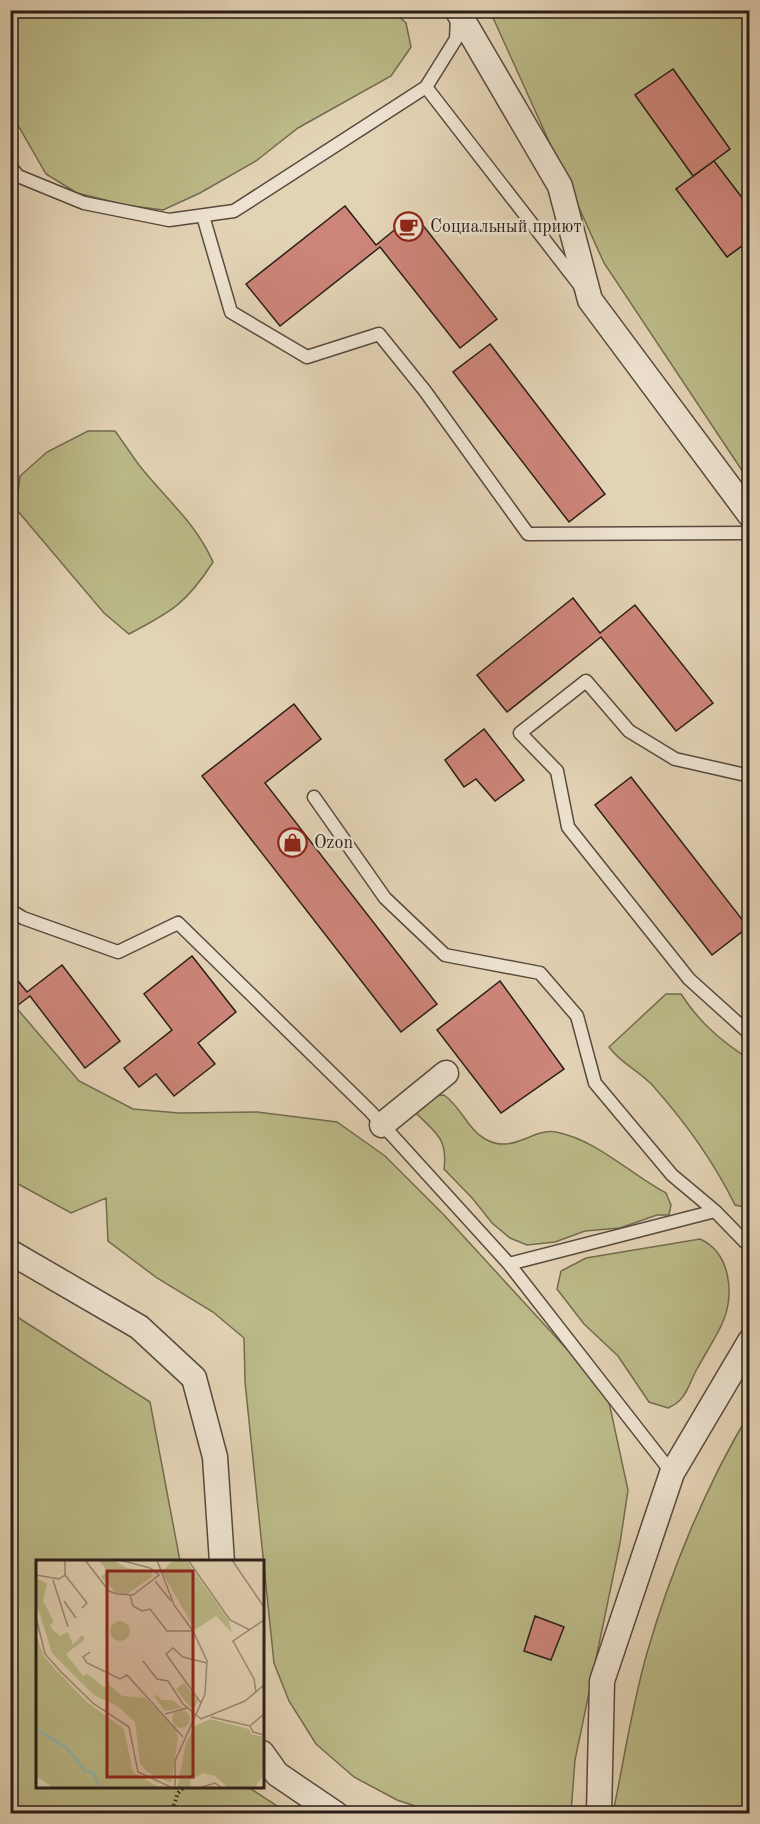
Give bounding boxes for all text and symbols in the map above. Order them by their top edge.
cafe icon: Социальный приют [393,211,425,243]
place label: Социальный приют [430,218,582,236]
shop icon: Ozon [277,827,309,859]
place label: Ozon [314,834,353,852]
inset map [36,1560,264,1788]

